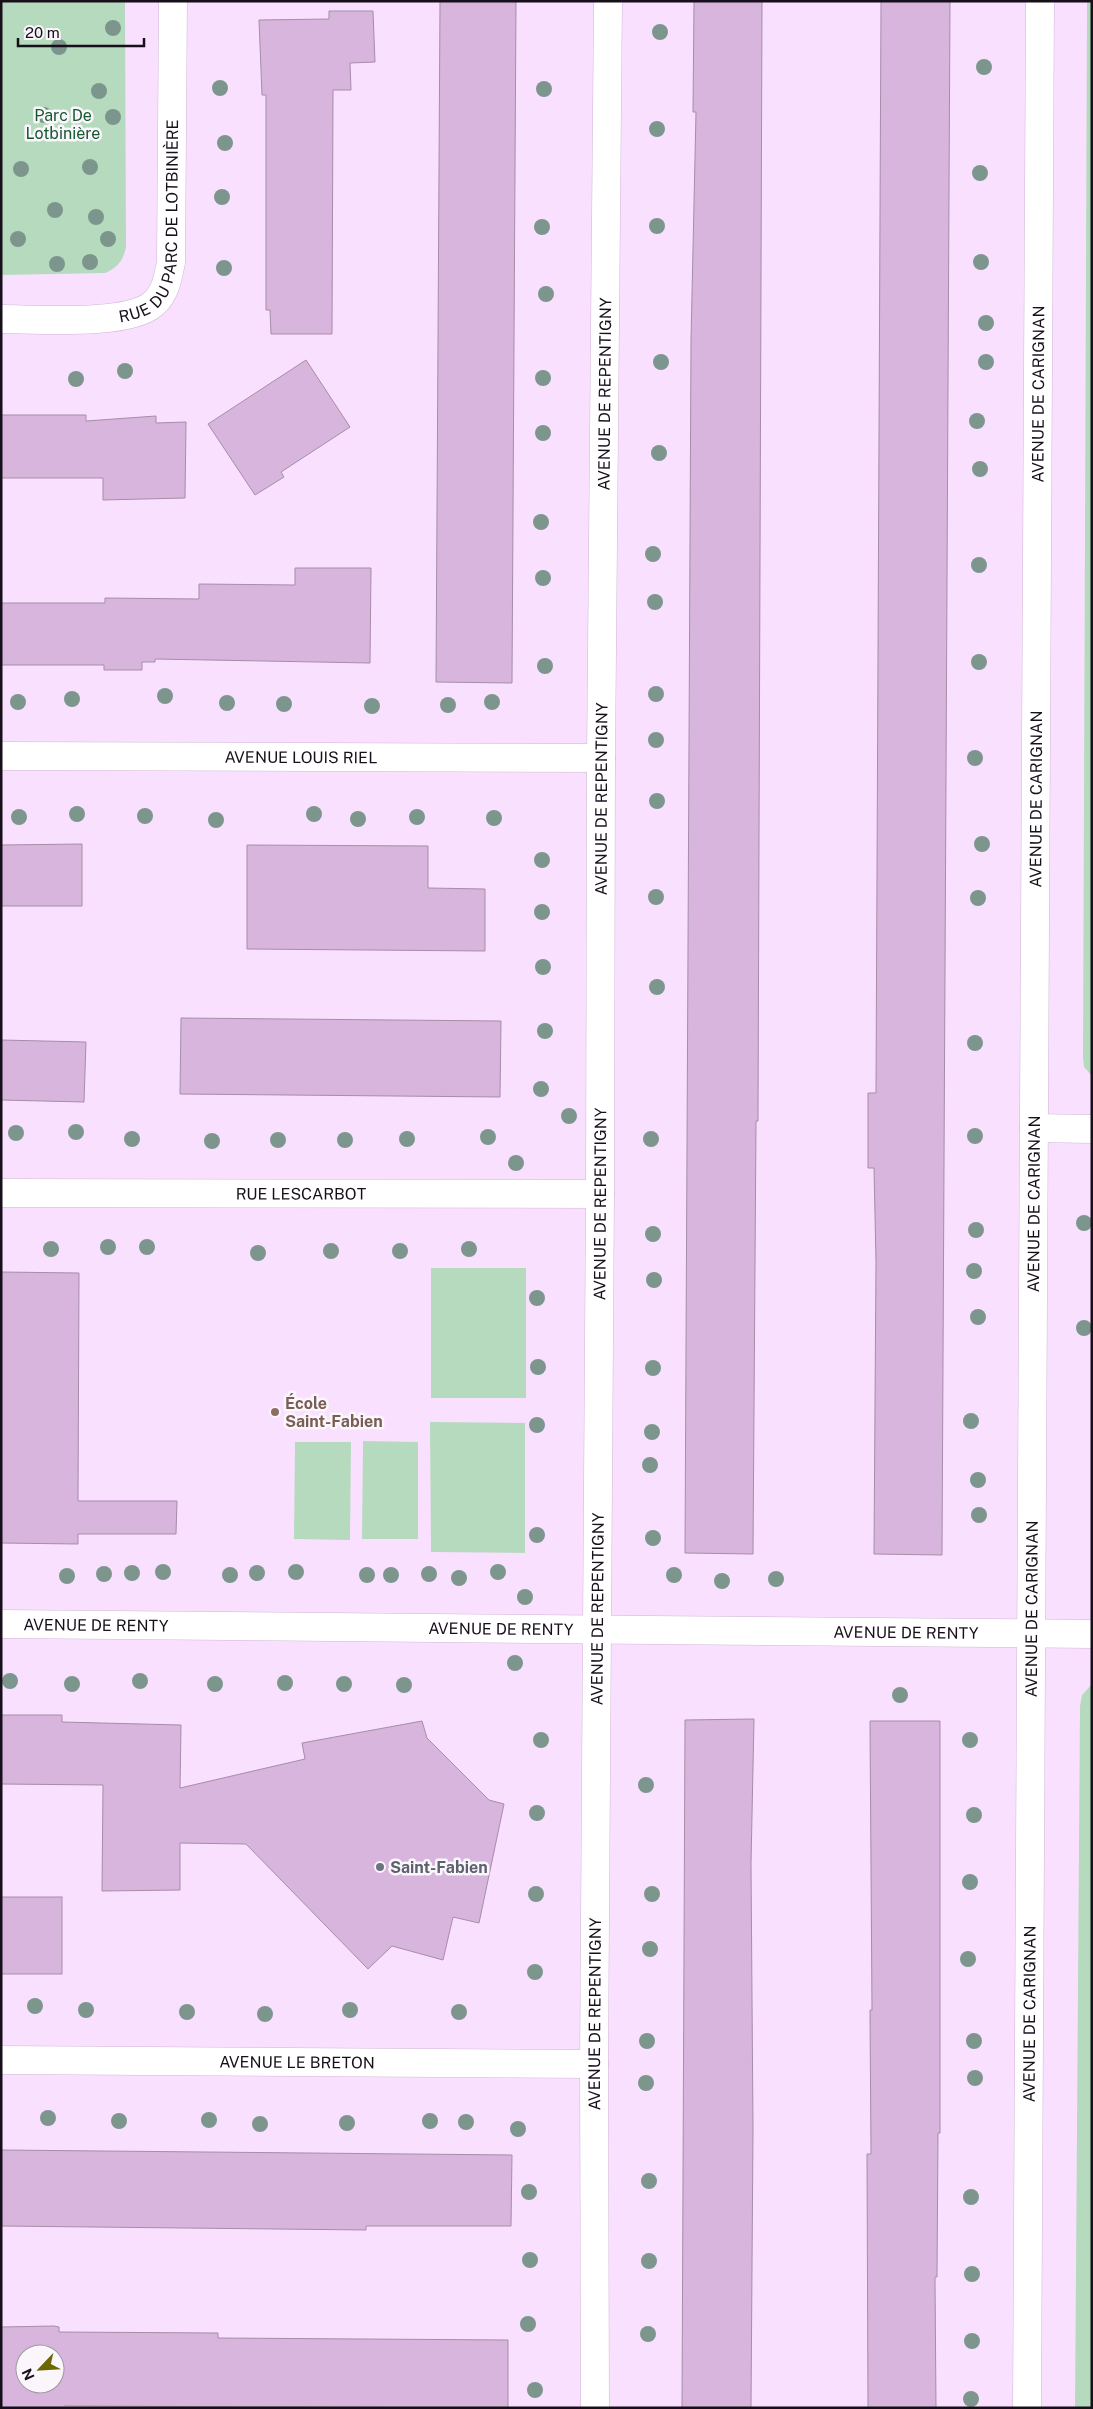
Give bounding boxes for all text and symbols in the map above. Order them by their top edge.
scale bar [18,15,144,47]
text: 20 m [25,24,60,41]
park label: Parc De Lotbinière [26,106,100,143]
street label: RUE DU PARC DE LOTBINIÈRE [117,119,182,326]
street label: AVENUE DE REPENTIGNY [594,297,615,491]
street label: AVENUE DE CARIGNAN [1028,305,1048,483]
street label: AVENUE DE REPENTIGNY [591,702,611,896]
street label: AVENUE DE CARIGNAN [1026,710,1046,888]
street label: AVENUE LOUIS RIEL [225,747,377,767]
street label: AVENUE DE REPENTIGNY [590,1107,610,1301]
street label: AVENUE DE CARIGNAN [1024,1115,1043,1293]
street label: RUE LESCARBOT [236,1184,367,1203]
place label: École Saint-Fabien [285,1393,383,1431]
marker: École Saint-Fabien [269,1406,281,1418]
street label: AVENUE DE REPENTIGNY [587,1512,607,1706]
street label: AVENUE DE CARIGNAN [1021,1520,1041,1698]
street label: AVENUE DE RENTY [23,1615,169,1635]
street label: AVENUE DE RENTY [428,1618,574,1639]
street label: AVENUE DE RENTY [833,1622,979,1642]
place label: Saint-Fabien [390,1858,488,1877]
marker: Saint-Fabien [374,1861,386,1873]
street label: AVENUE DE REPENTIGNY [584,1917,605,2111]
street label: AVENUE DE CARIGNAN [1019,1925,1039,2103]
street label: AVENUE LE BRETON [219,2052,375,2072]
north arrow [15,2344,65,2394]
text: N [19,2366,38,2383]

